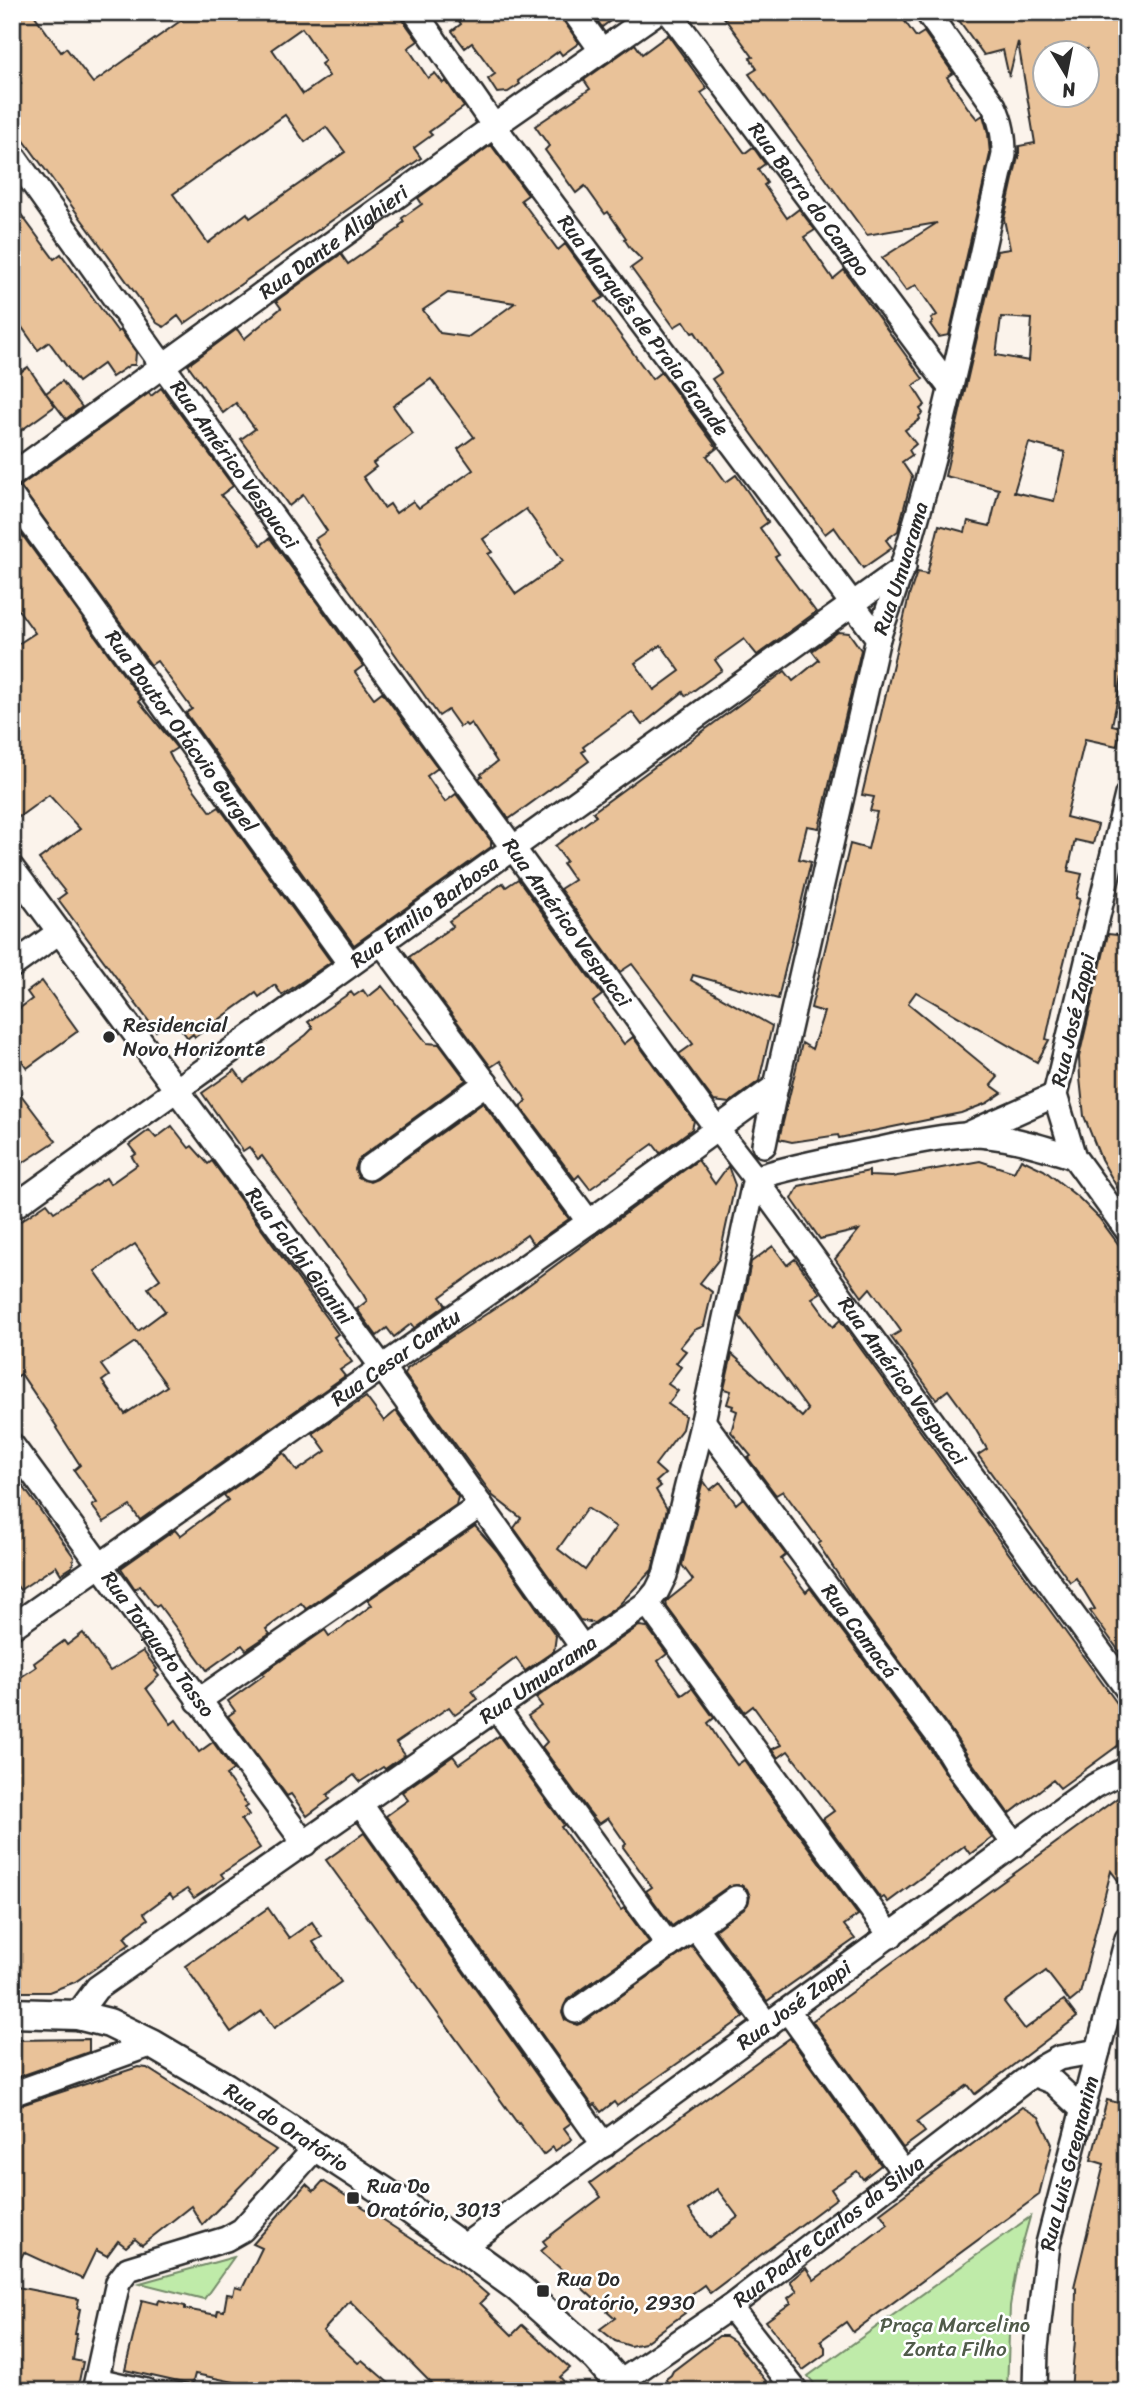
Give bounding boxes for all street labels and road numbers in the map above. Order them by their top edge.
street label: Rua Barra do Campo [738,113,880,285]
street label: Rua Dante Alighieri [250,174,418,310]
street label: Rua Marquês de Praia Grande [547,206,740,445]
street label: Rua Américo Vespucci [160,372,310,558]
street label: Rua Umuarama [862,497,940,640]
street label: Rua Doutor Otácvio Gurgel [95,621,269,842]
street label: Rua Américo Vespucci [492,830,643,1016]
street label: Rua Emilio Barbosa [342,844,508,978]
street label: Rua José Zappi [1039,948,1107,1090]
street label: Rua Falchi Gianini [235,1179,365,1334]
street label: Rua Américo Vespucci [828,1288,978,1475]
street label: Rua Cesar Cantu [323,1298,469,1417]
street label: Rua Torquato Tasso [91,1562,226,1726]
street label: Rua Camacá [811,1575,909,1687]
street label: Rua Umuarama [471,1624,606,1734]
street label: Rua José Zappi [728,1949,861,2061]
street label: Rua Luis Gregnanim [1028,2071,1110,2253]
street label: Rua do Oratório [216,2072,357,2183]
street label: Rua Padre Carlos da Silva [724,2144,934,2318]

